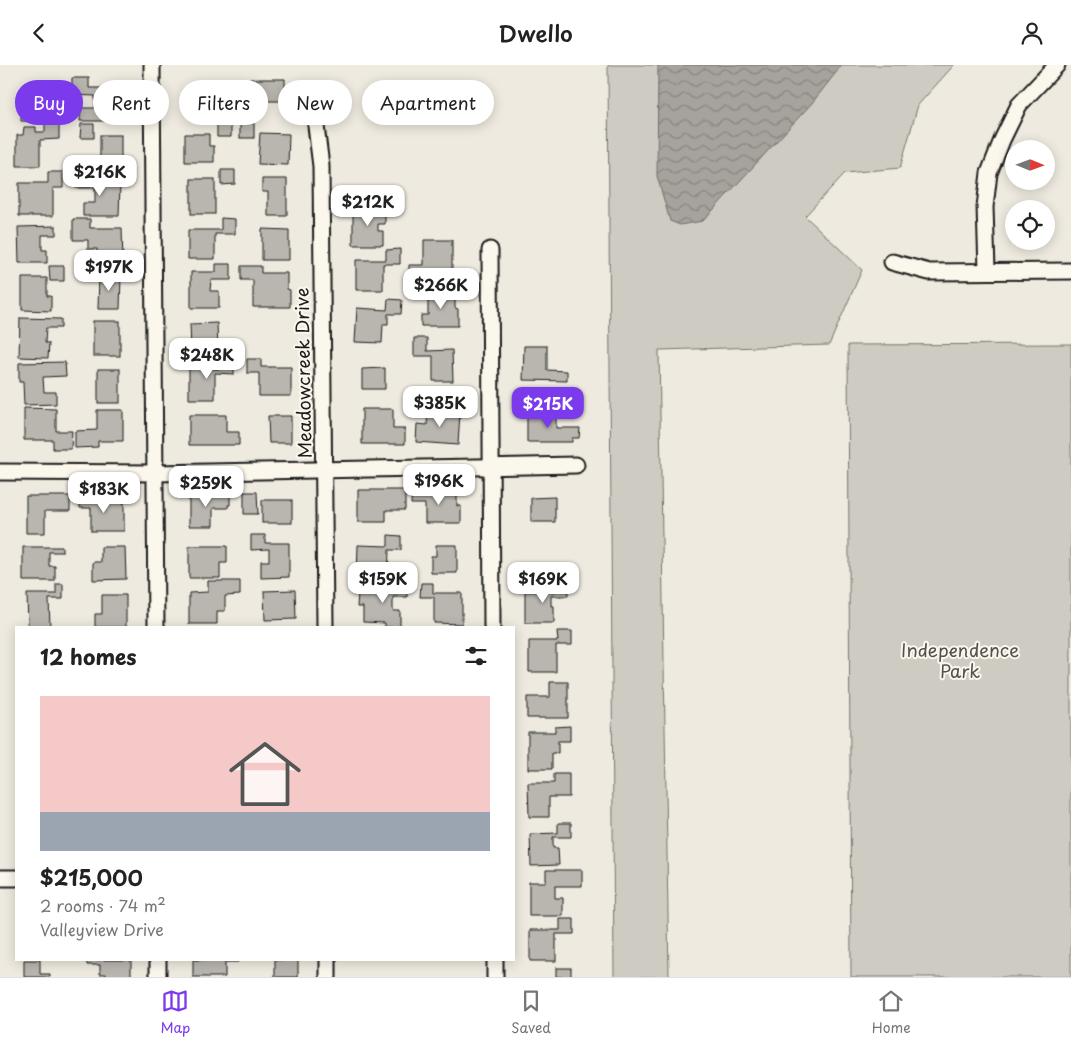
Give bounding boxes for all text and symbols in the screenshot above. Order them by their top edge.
text: Dwello [498,16,573,49]
icon: back [25,19,53,47]
icon: person [1018,19,1046,47]
chip: Buy [15,80,83,125]
chip: Rent [93,80,169,125]
chip: Filters [179,80,268,125]
chip: New [278,80,352,125]
chip: Apartment [362,80,494,125]
north arrow [1005,140,1055,190]
map controls [1005,140,1055,250]
pin: $216K [65,155,135,197]
text: $216K [74,159,126,183]
pin: $212K [333,185,403,227]
text: $212K [342,189,394,213]
button: locate [1005,200,1055,250]
pin: $197K [74,249,144,292]
text: $197K [85,254,133,278]
pin: $266K [406,267,476,310]
text: $266K [414,272,468,296]
street label: Meadowcreek Drive [288,287,317,459]
pin: $248K [172,337,242,380]
text: $248K [180,342,234,366]
pin: $385K [405,385,475,428]
pin: $215K [513,387,583,429]
text: $385K [414,390,466,414]
text: $215K [523,391,573,415]
pin: $196K [404,463,474,506]
pin: $259K [171,465,241,508]
text: $196K [414,468,464,492]
text: $259K [180,470,232,494]
pin: $183K [69,471,139,514]
text: $183K [79,476,129,500]
pin: $159K [348,561,418,604]
pin: $169K [508,561,578,604]
text: $159K [359,566,407,590]
text: $169K [518,566,568,590]
park label: Independence Park [901,636,1019,684]
text: 12 homes [40,640,137,672]
icon: filters [462,642,490,670]
icon: home [220,729,310,819]
text: $215,000 [40,861,143,893]
text: 2 rooms · 74 m² [40,893,166,917]
text: Valleyview Drive [40,917,164,941]
tab: Map [160,987,190,1038]
tab: Saved [511,987,551,1038]
tab: Home [872,987,911,1038]

